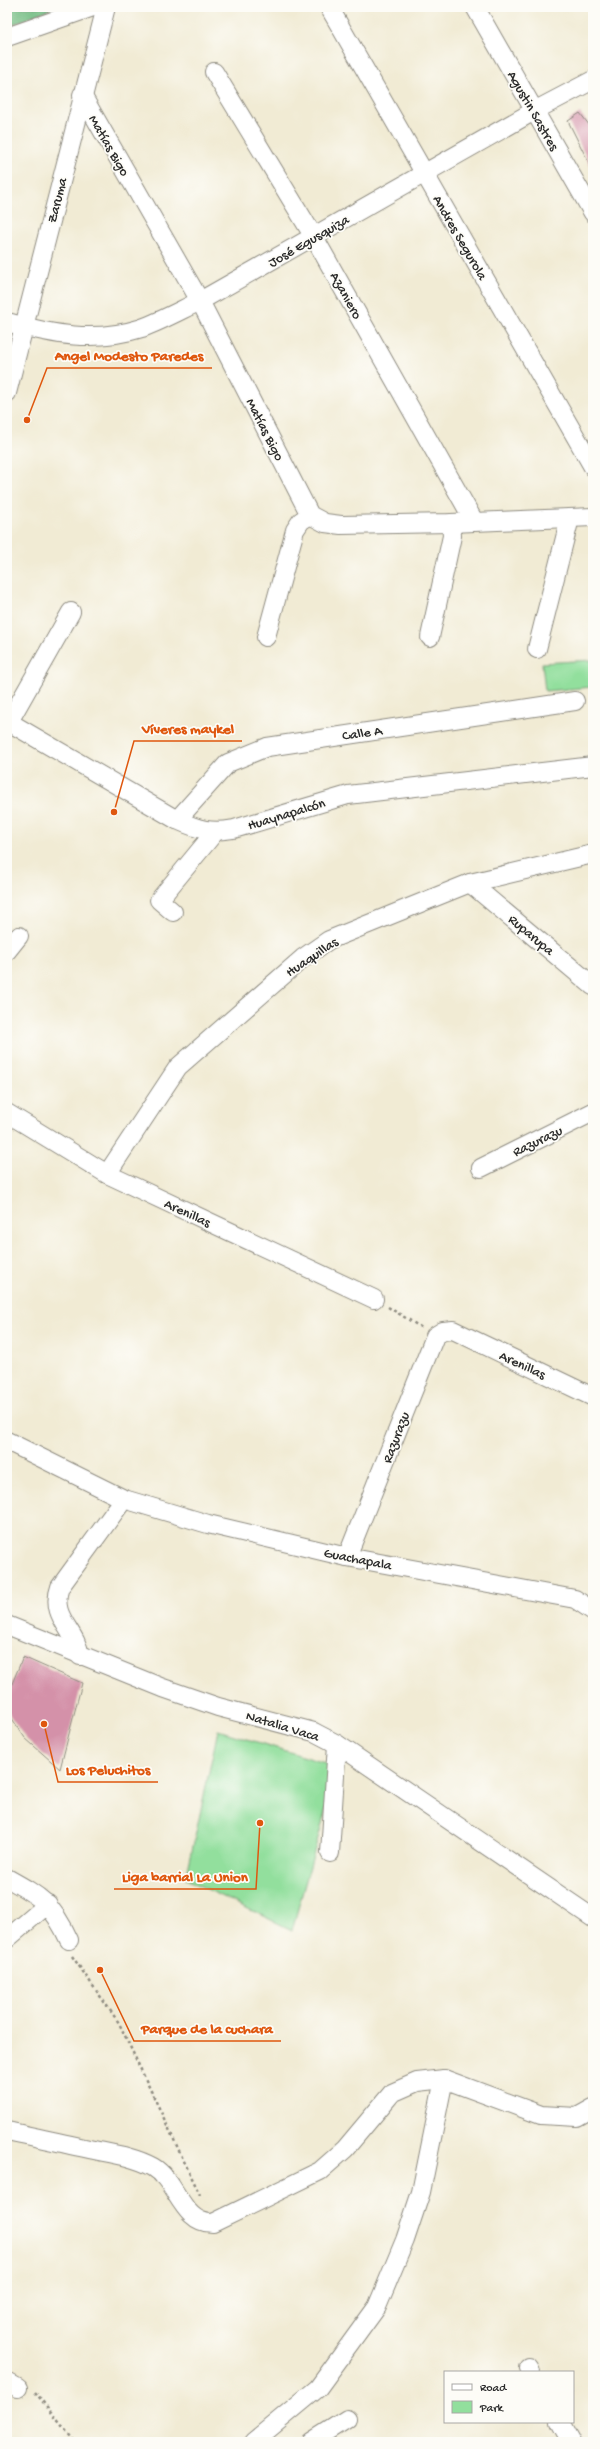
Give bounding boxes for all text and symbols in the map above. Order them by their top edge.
street label: Agustin Sastres [502,68,562,155]
street label: Matías Bigo [83,113,132,180]
street label: Zaruma [45,175,73,225]
street label: Andres Segurola [428,193,491,285]
street label: José Egusquiza [266,212,354,272]
street label: Azaniero [325,270,365,323]
callout: Angel Modesto Paredes [47,341,212,368]
text: Angel Modesto Paredes [54,348,205,366]
street label: Matías Bigo [241,396,287,464]
callout: Víveres maykel [134,714,242,741]
text: Víveres maykel [141,721,235,739]
street label: Calle A [341,723,384,746]
street label: Huaynapalcón [246,795,328,835]
street label: Ruparupa [504,912,558,961]
street label: Huaquillas [283,934,342,982]
street label: Razurazu [510,1123,566,1162]
street label: Arenillas [161,1196,214,1233]
street label: Arenillas [496,1348,549,1385]
street label: Razurazu [380,1410,415,1466]
street label: Guachapala [322,1546,394,1576]
street label: Natalia Vaca [244,1708,322,1747]
callout: Los Peluchitos [58,1755,158,1782]
text: Los Peluchitos [66,1762,152,1780]
callout: Liga barrial La Union [114,1862,256,1889]
text: Liga barrial La Union [122,1869,249,1887]
callout: Parque de la cuchara [134,2014,281,2041]
text: Parque de la cuchara [140,2021,274,2039]
legend [444,2371,574,2423]
text: Road [480,2382,507,2396]
text: Park [479,2402,505,2416]

